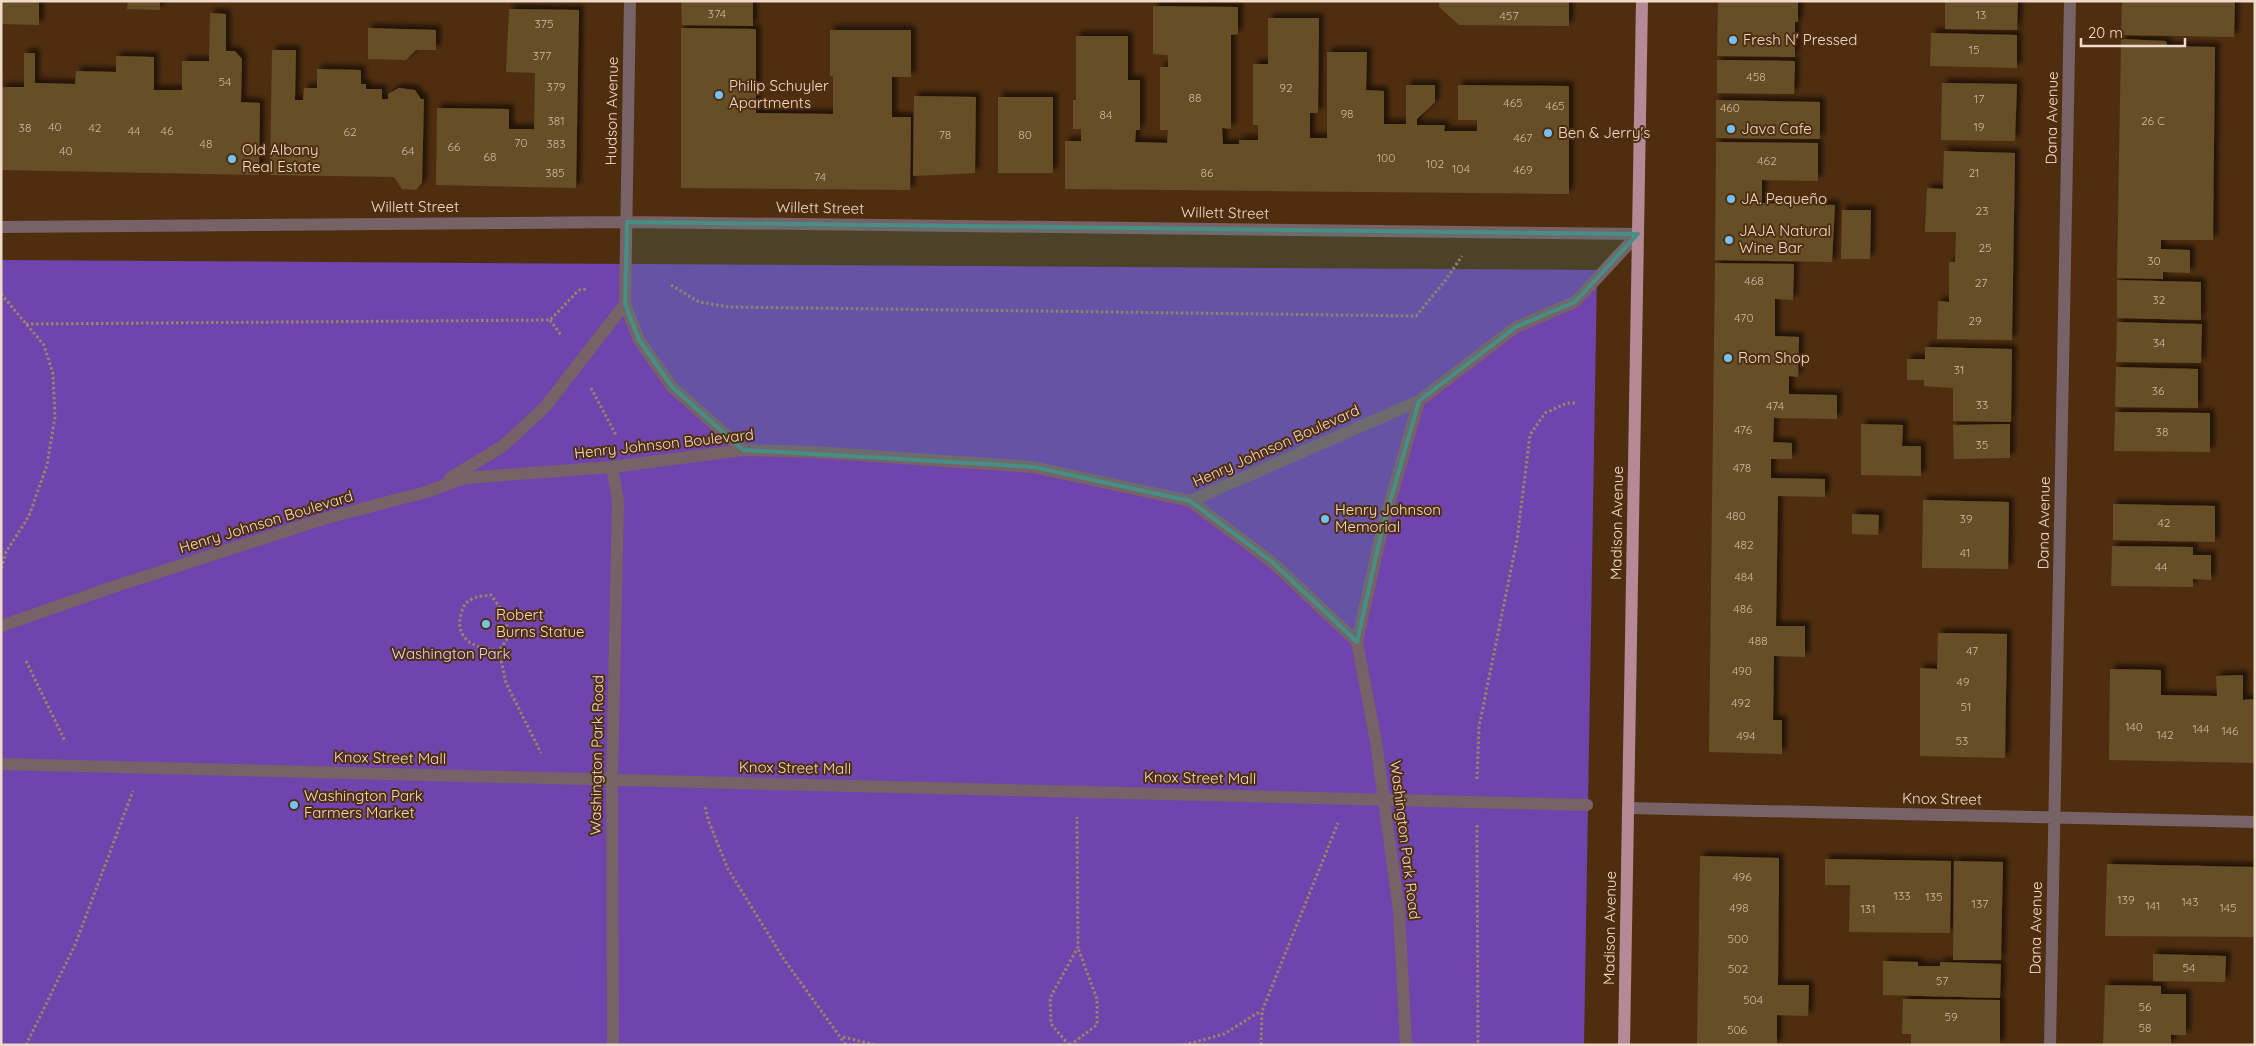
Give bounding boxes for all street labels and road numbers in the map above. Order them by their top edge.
street label: Hudson Avenue [601,57,622,165]
street label: Dana Avenue [2041,71,2062,165]
street label: Willett Street [371,197,459,216]
street label: Willett Street [776,197,864,218]
street label: Willett Street [1181,202,1269,223]
street label: Henry Johnson Boulevard [1189,400,1362,491]
street label: Henry Johnson Boulevard [573,425,755,462]
street label: Madison Avenue [1606,466,1627,580]
street label: Dana Avenue [2033,476,2054,570]
street label: Henry Johnson Boulevard [177,486,355,557]
street label: Washington Park Road [586,675,607,835]
street label: Knox Street Mall [334,747,446,768]
street label: Knox Street Mall [739,757,851,778]
street label: Washington Park Road [1386,759,1425,921]
street label: Knox Street Mall [1144,767,1256,788]
street label: Knox Street [1902,788,1982,809]
street label: Madison Avenue [1599,871,1620,985]
street label: Dana Avenue [2025,881,2046,975]

